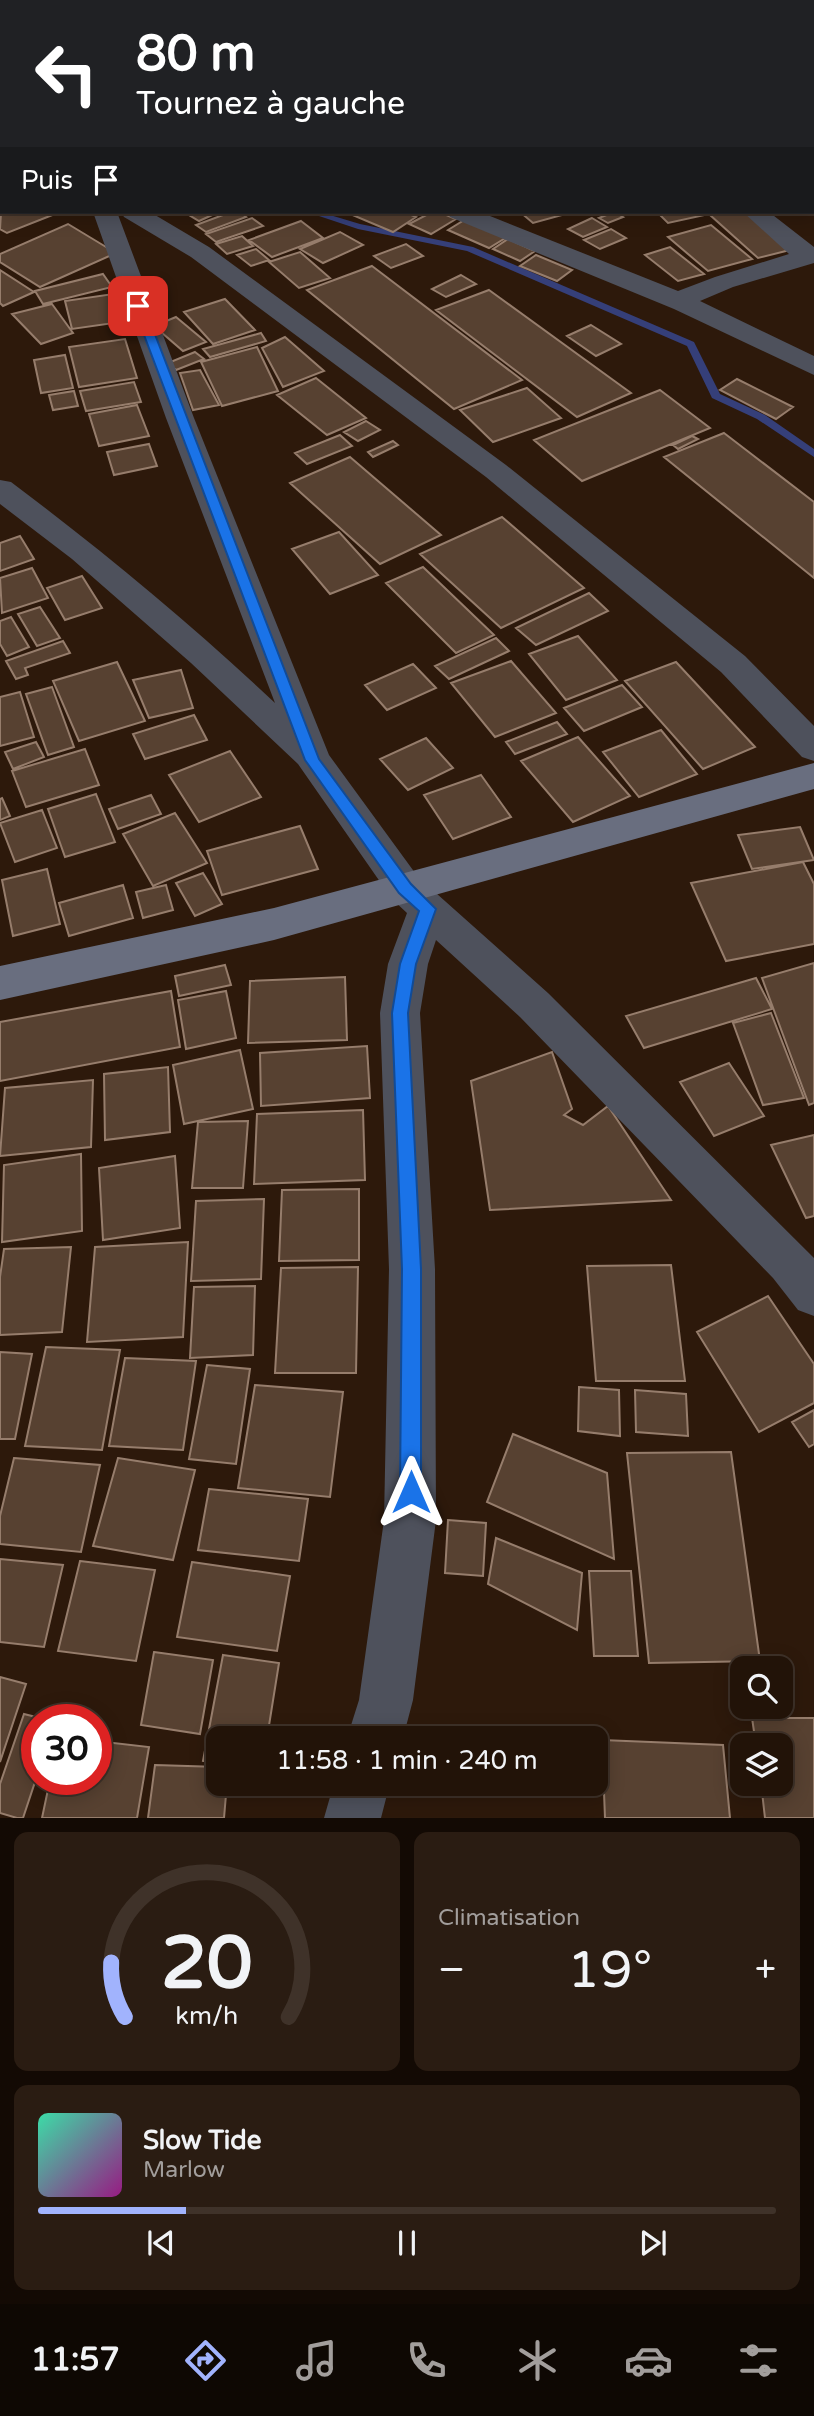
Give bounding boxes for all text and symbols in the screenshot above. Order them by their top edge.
text: 80 m [136,25,255,84]
icon: left [21,28,112,119]
text: Tournez à gauche [136,85,405,123]
icon: arrive [87,161,125,199]
text: Puis [21,165,73,196]
pin [108,276,168,336]
icon: arrive [119,287,157,325]
position arrow [374,1455,448,1529]
map controls [730,1656,793,1796]
button: search [730,1656,793,1719]
speed limit sign: 30 [21,1704,112,1795]
button: layers [730,1733,793,1796]
text: 11:58 · 1 min · 240 m [276,1745,538,1776]
text: Climatisation [438,1904,580,1932]
text: 20 [161,1921,253,2009]
text: 19° [567,1939,652,2002]
text: − [438,1947,465,1993]
text: + [755,1947,776,1993]
text: km/h [176,2001,238,2031]
text: Slow Tide [143,2125,261,2156]
text: Marlow [143,2156,225,2184]
icon: previous [142,2224,180,2262]
icon: pause [388,2224,426,2262]
icon: next [634,2224,672,2262]
icon: directions [181,2336,230,2385]
icon: music [292,2336,341,2385]
icon: phone [402,2336,451,2385]
icon: climate [513,2336,562,2385]
icon: car [624,2336,673,2385]
icon: filters [734,2336,783,2385]
text: 11:57 [31,2341,120,2379]

